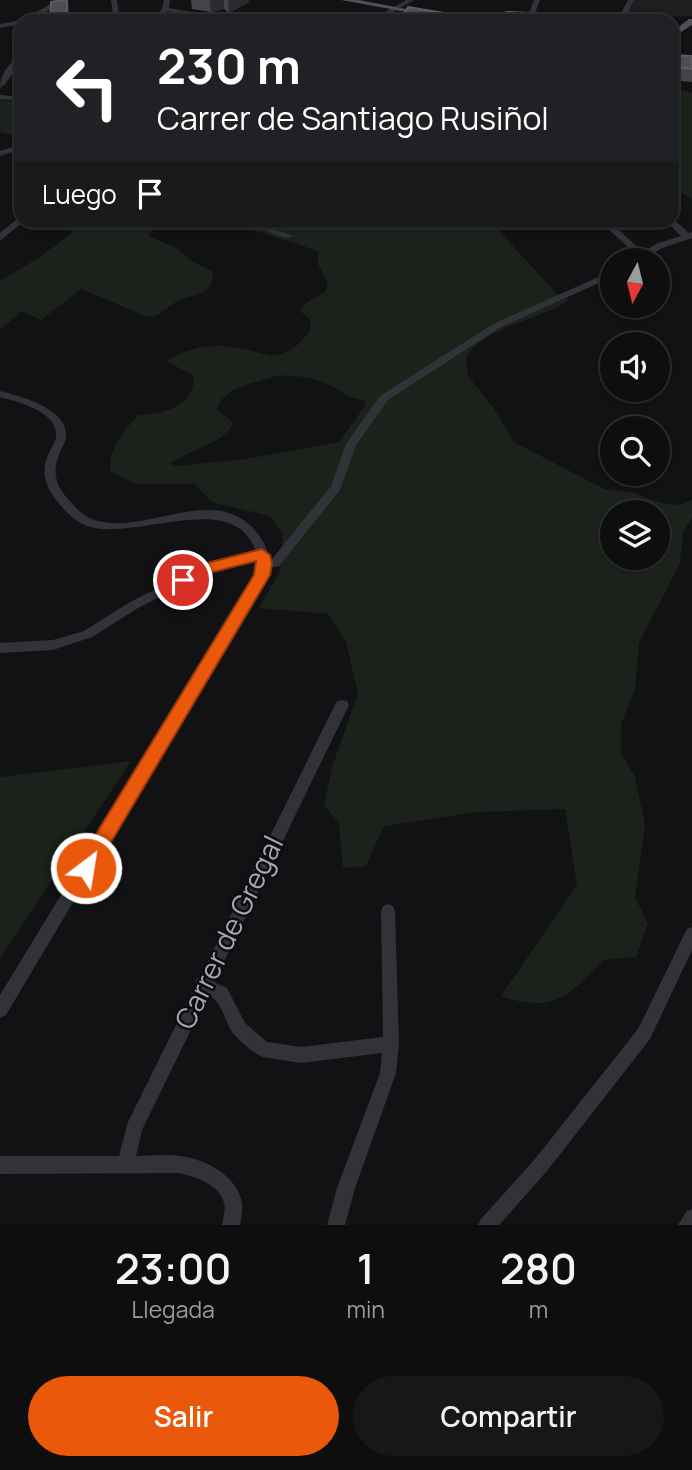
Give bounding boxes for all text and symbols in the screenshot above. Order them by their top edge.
text: 230 m [157,32,301,99]
icon: left [42,42,133,133]
text: Carrer de Santiago Rusiñol [157,96,549,140]
icon: arrive [131,175,169,213]
text: Luego [42,176,117,212]
north arrow [600,248,670,318]
map controls [600,248,670,570]
button: sound [600,332,670,402]
button: search [600,416,670,486]
button: layers [600,500,670,570]
pin [153,550,213,610]
icon: arrive [164,561,202,599]
street label: Carrer de Gregal [165,829,291,1035]
position arrow [49,831,123,905]
text: 23:00 [115,1239,231,1297]
text: 1 [357,1239,375,1297]
text: 280 [500,1239,577,1297]
text: Llegada [132,1293,215,1325]
text: min [346,1293,385,1325]
text: m [529,1293,548,1325]
button: Salir [28,1376,339,1456]
button: Compartir [353,1376,664,1456]

